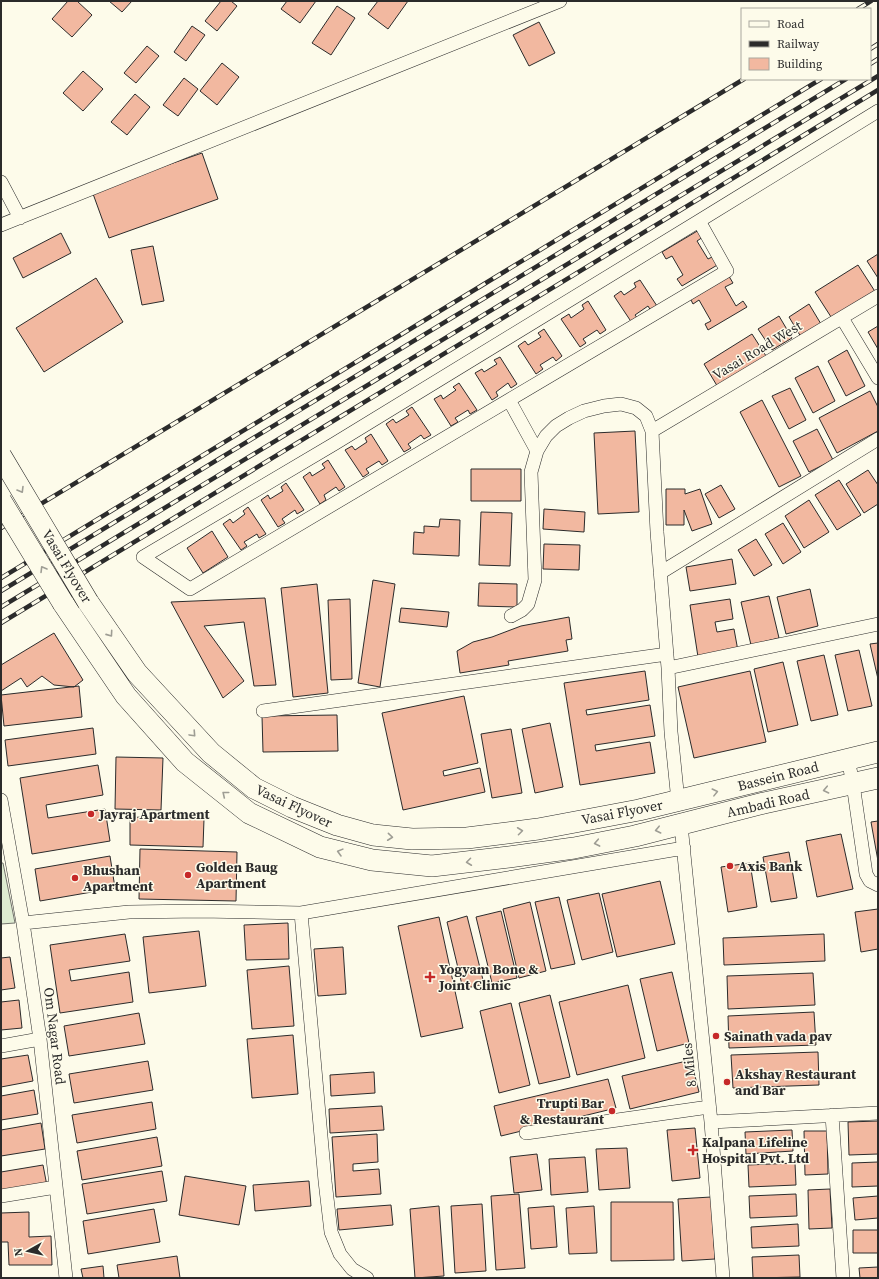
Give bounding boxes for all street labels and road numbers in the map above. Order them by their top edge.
street label: Vasai Road West [709,315,806,385]
street label: Vasai Flyover [37,525,97,607]
street label: Bassein Road [735,756,821,796]
street label: Vasai Flyover [252,779,336,833]
street label: Ambadi Road [725,784,811,822]
street label: Vasai Flyover [580,794,665,830]
street label: Om Nagar Road [39,986,71,1086]
street label: 8 Miles [677,1042,701,1088]

